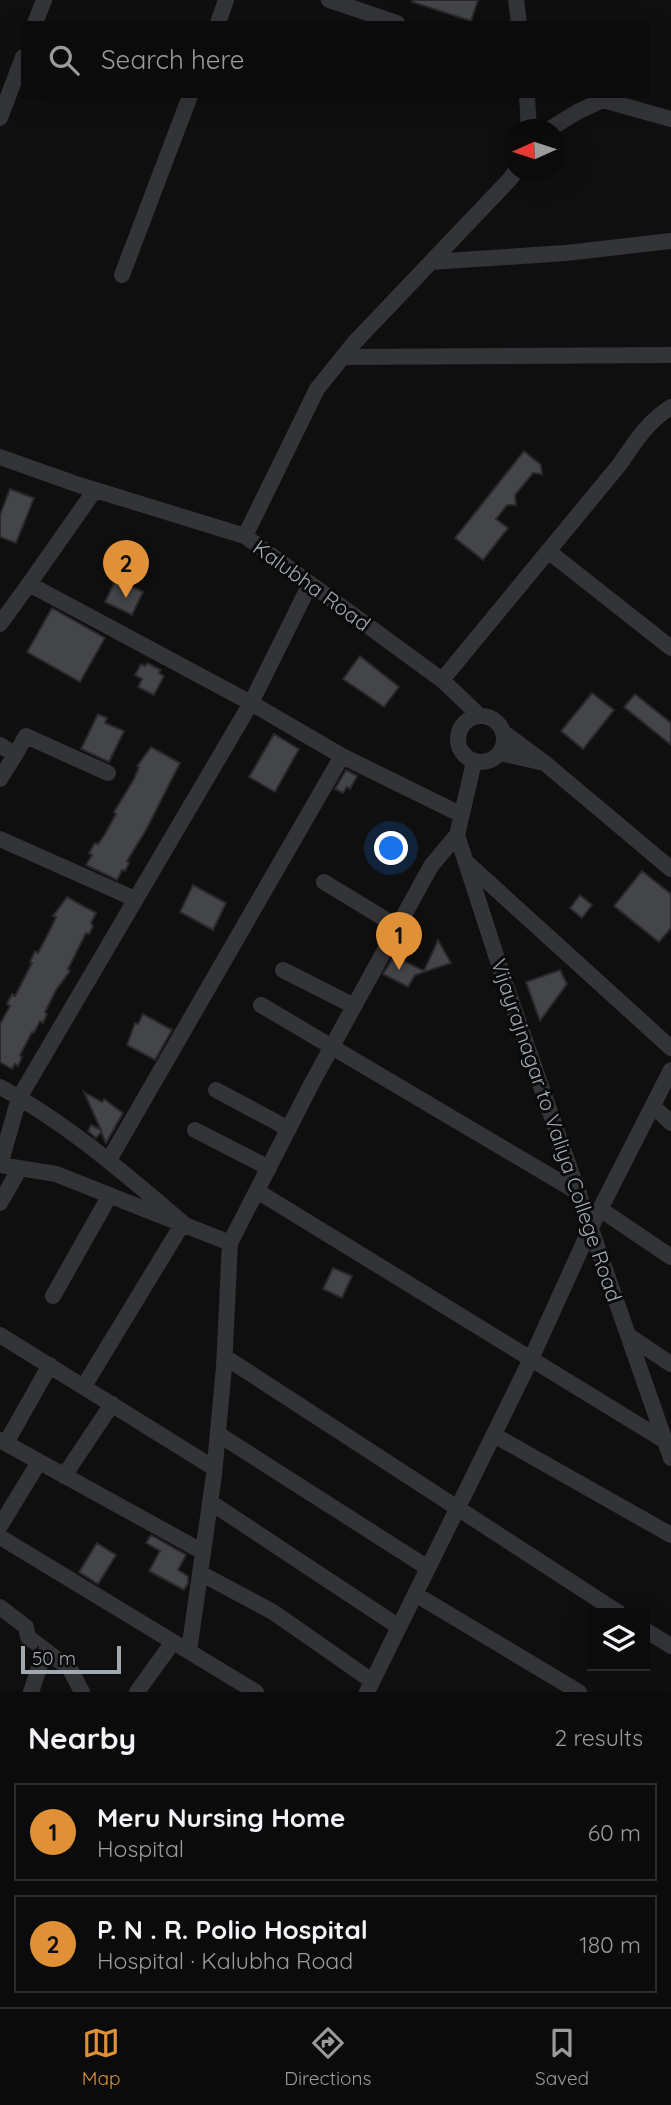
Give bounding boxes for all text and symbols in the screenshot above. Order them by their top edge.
search box [21,21,650,98]
icon: search [45,41,83,79]
text: Search here [101,43,245,76]
north arrow [503,119,566,182]
street label: Kalubha Road [248,534,376,636]
pin: 2 [103,540,149,598]
your location [374,831,408,865]
pin: 1 [376,912,422,970]
street label: Vijayrajnagar to Valiya College Road [486,955,628,1305]
map controls [587,1608,650,1671]
button: layers [587,1608,650,1671]
scale bar [21,1643,121,1675]
text: 50 m [32,1646,76,1670]
text: Nearby [28,1719,136,1757]
text: 2 results [554,1723,643,1752]
text: Meru Nursing Home [97,1801,345,1834]
text: 1 [49,1818,57,1847]
text: 60 m [588,1818,641,1847]
text: Hospital [97,1834,184,1863]
text: P. N . R. Polio Hospital [97,1913,368,1946]
text: 2 [46,1930,60,1959]
text: 180 m [579,1930,641,1959]
text: Hospital · Kalubha Road [97,1946,353,1975]
tab: Map [82,2024,121,2090]
tab: Directions [284,2024,371,2090]
tab: Saved [535,2024,589,2090]

